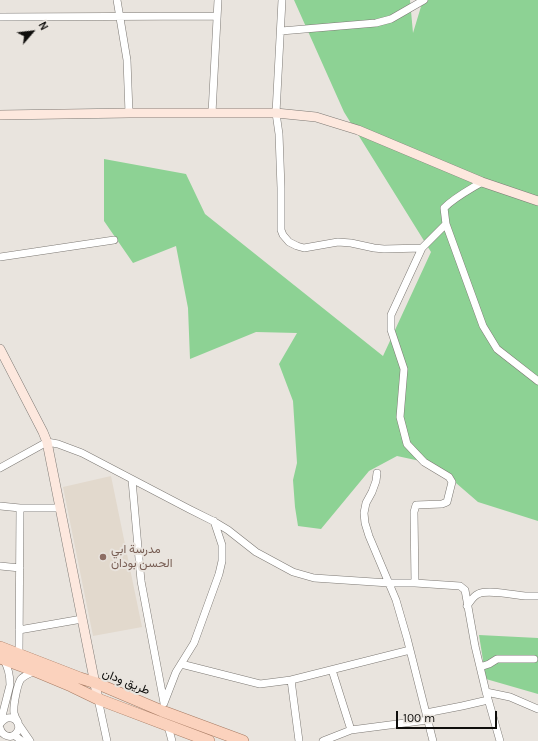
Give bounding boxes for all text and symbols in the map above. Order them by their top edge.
north arrow [12,12,52,52]
text: N [35,20,51,33]
place label: مدرسة ابي الحسن بودان [111,543,173,571]
marker: مدرسة ابي الحسن بودان [98,552,108,562]
street label: طريق ودان [100,666,152,698]
scale bar [398,703,499,729]
text: 100 m [403,711,435,725]

